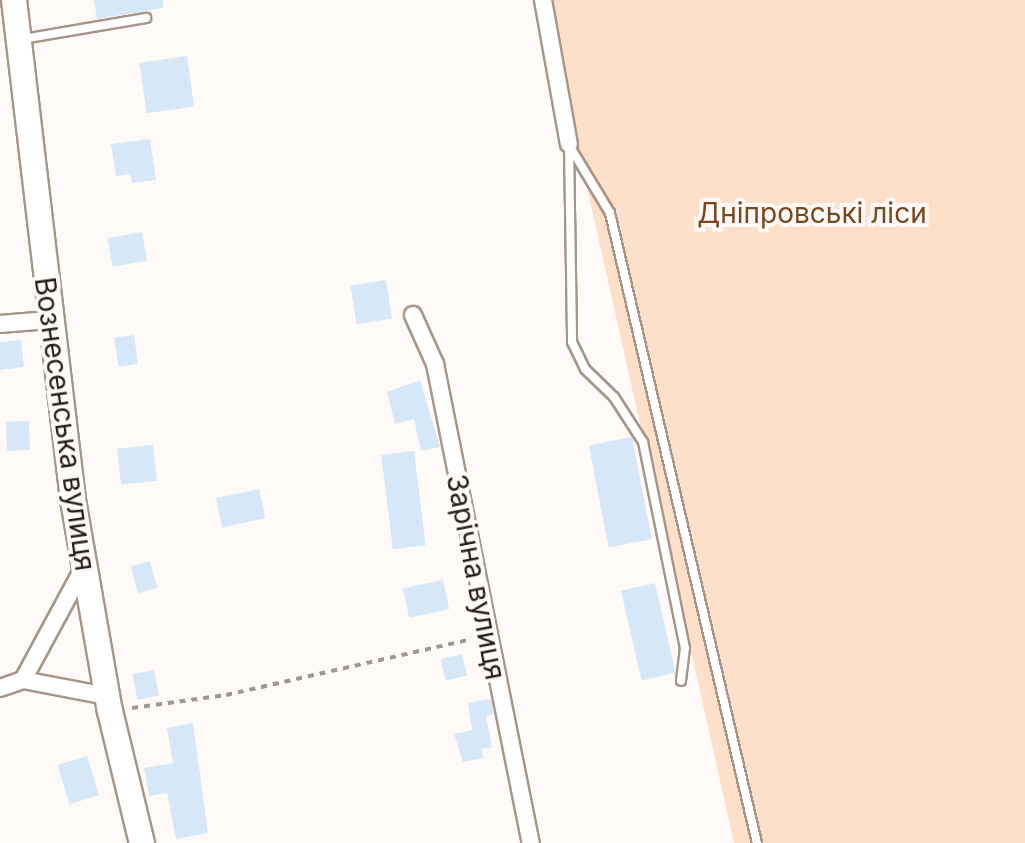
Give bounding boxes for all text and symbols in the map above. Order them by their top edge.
park label: Дніпровські ліси [697,196,927,230]
street label: Вознесенська вулиця [28,275,102,573]
street label: Зарічна вулиця [440,471,512,683]

